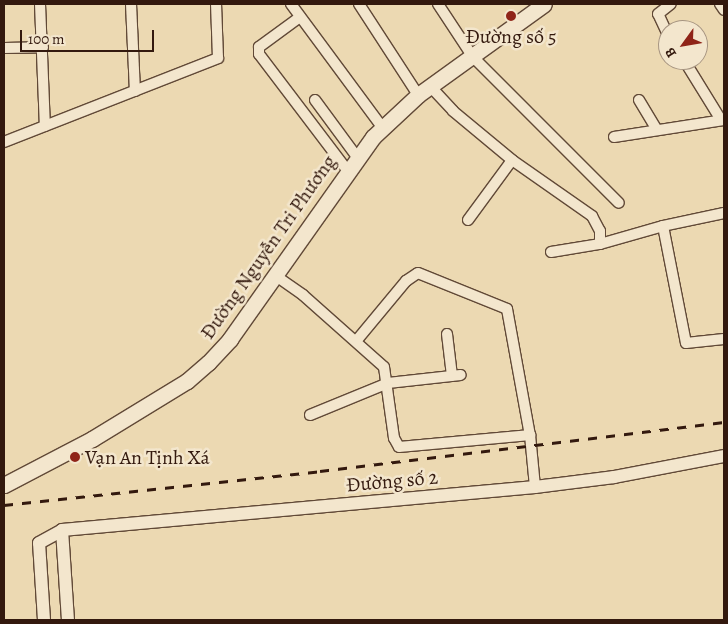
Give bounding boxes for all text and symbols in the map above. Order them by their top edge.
marker: Đường số 5 [505,10,517,22]
scale bar [22,20,156,52]
north arrow [658,20,708,70]
place label: Đường số 5 [465,24,557,48]
text: 100 m [28,29,65,49]
text: B [660,44,681,61]
street label: Đường Nguyễn Tri Phương [195,150,341,344]
place label: Vạn An Tịnh Xá [85,445,210,469]
marker: Vạn An Tịnh Xá [69,451,81,463]
street label: Đường số 2 [345,465,439,497]

